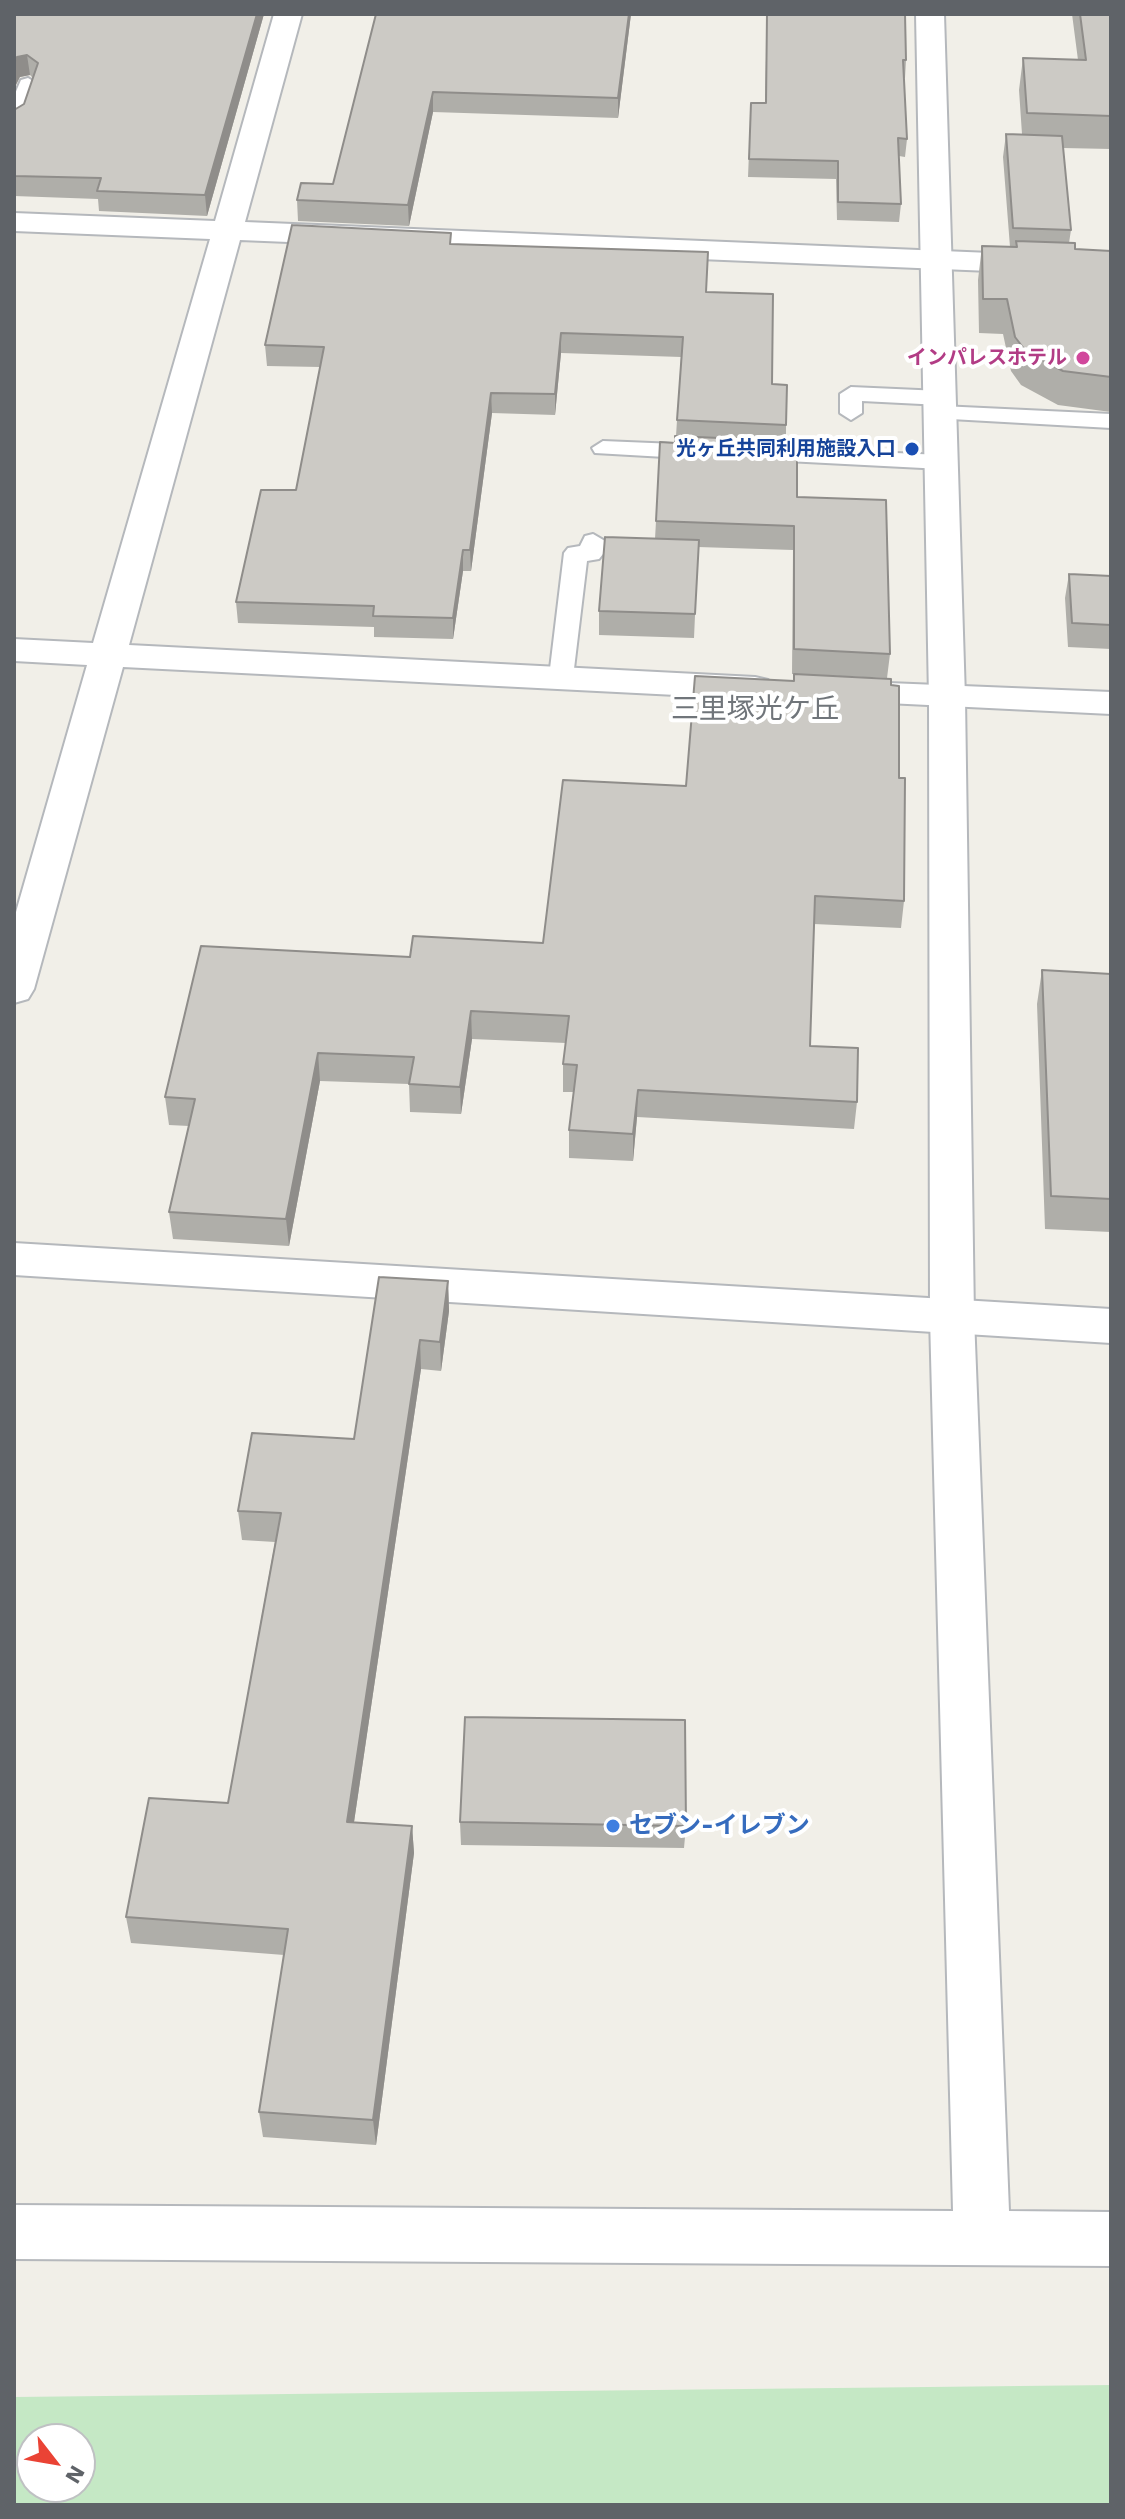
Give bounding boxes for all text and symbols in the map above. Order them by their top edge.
place label: インパレスホテル [907,346,1067,370]
marker: インパレスホテル [1074,349,1092,367]
place label: 光ヶ丘共同利用施設入口 [676,437,896,461]
marker: 光ヶ丘共同利用施設入口 [903,440,921,458]
district label: 三里塚光ケ丘 [671,693,839,727]
place label: セブン-イレブン [629,1812,810,1840]
marker: セブン-イレブン [604,1817,622,1835]
north arrow [16,2423,96,2503]
text: N [60,2461,90,2488]

